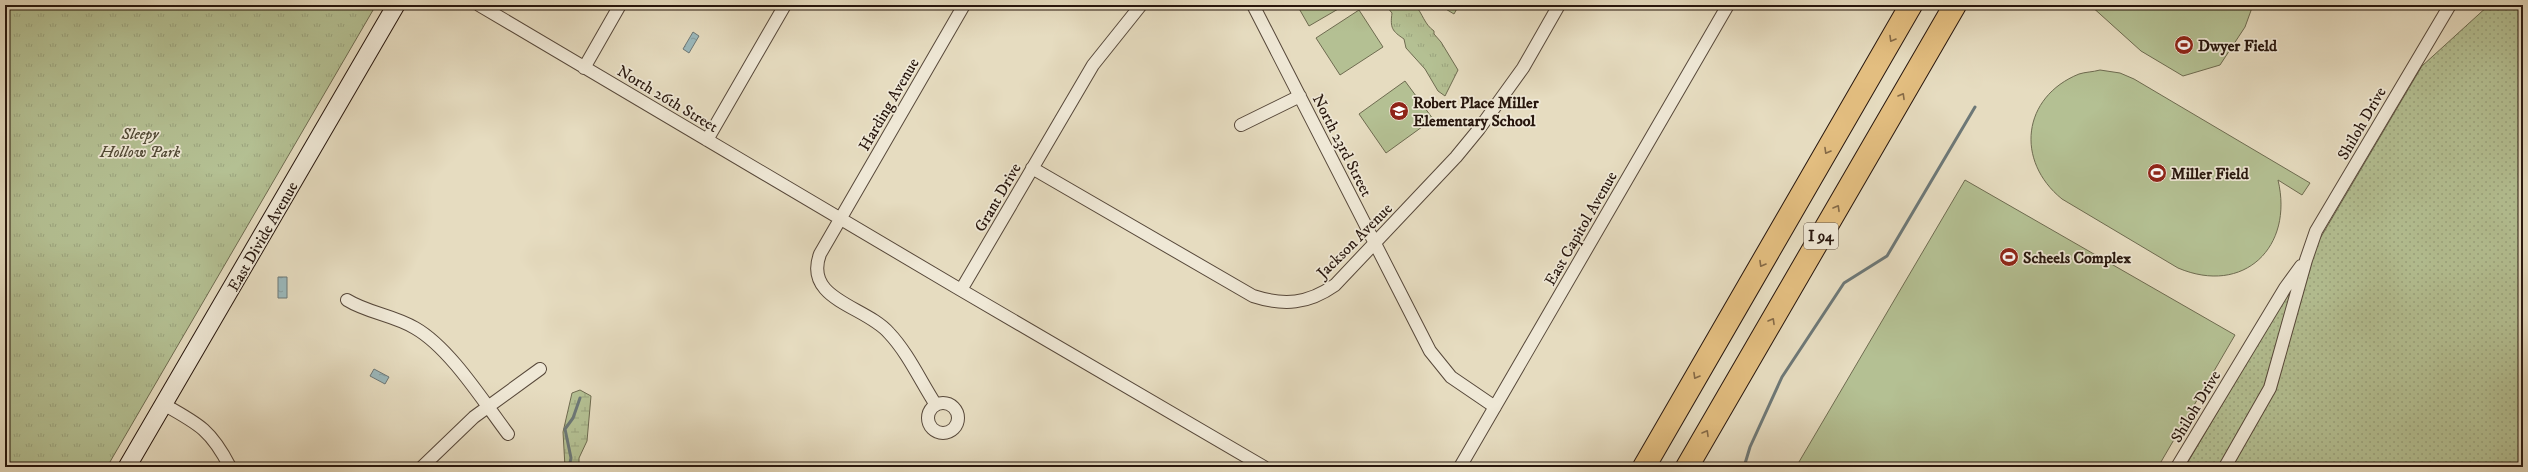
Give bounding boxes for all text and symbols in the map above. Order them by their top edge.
sports icon: Dwyer Field [2173,34,2195,56]
one-way arrow [1889,35,1896,42]
place label: Dwyer Field [2198,36,2278,56]
street label: Harding Avenue [854,54,924,155]
street label: North 26th Street [613,61,722,137]
street label: Shiloh Drive [2333,83,2391,163]
street label: North 23rd Street [1308,91,1377,200]
place label: Robert Place Miller Elementary School [1413,93,1540,131]
one-way arrow [1898,93,1905,100]
school or university icon: Robert Place Miller Elementary School [1388,100,1410,122]
park label: Sleepy Hollow Park [99,124,181,162]
one-way arrow [1824,147,1831,154]
street label: Grant Drive [970,159,1026,236]
sports icon: Miller Field [2146,162,2168,184]
place label: Miller Field [2171,164,2250,184]
street label: East Capitol Avenue [1540,167,1622,289]
street label: East Divide Avenue [223,178,303,295]
street label: Jackson Avenue [1311,198,1397,284]
one-way arrow [1832,206,1840,213]
road number: I 94 [1804,223,1838,249]
sports icon: Scheels Complex [1998,246,2020,268]
place label: Scheels Complex [2023,248,2131,268]
one-way arrow [1759,260,1766,267]
one-way arrow [1767,318,1774,325]
street label: Shiloh Drive [2166,366,2225,446]
one-way arrow [1694,372,1701,379]
one-way arrow [1702,430,1709,437]

